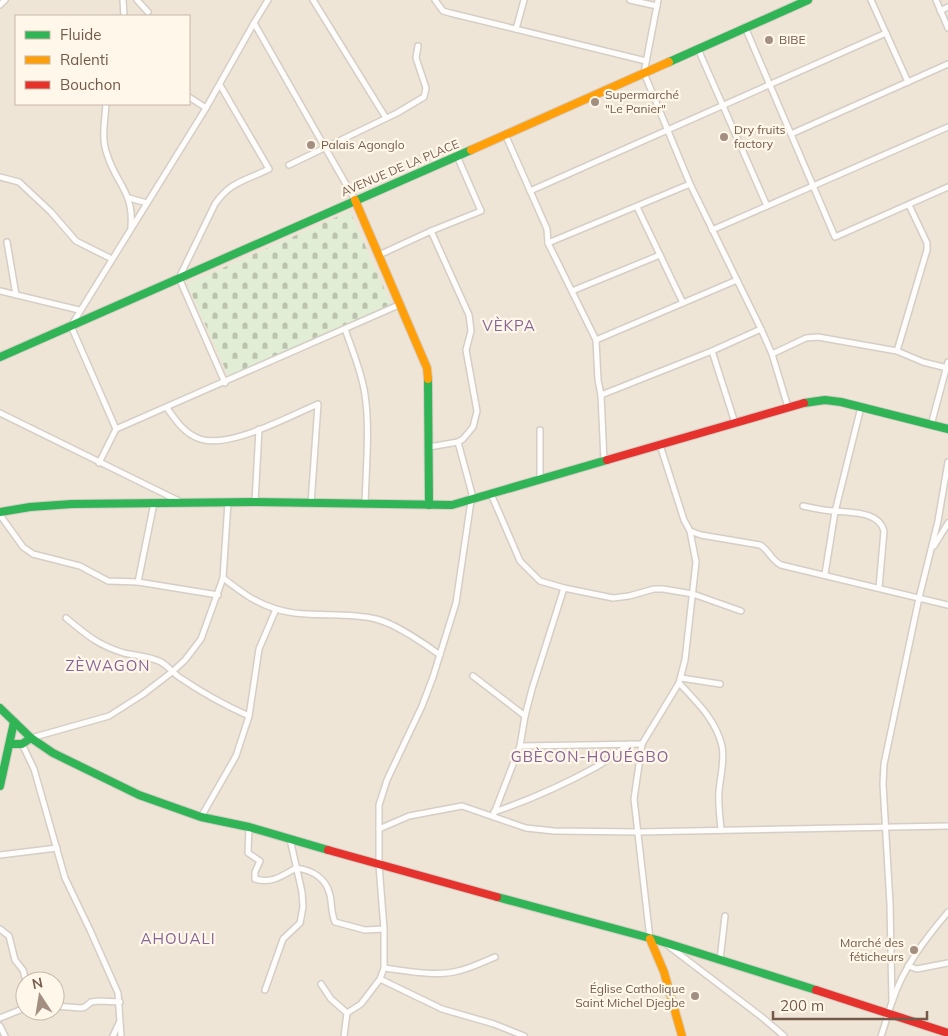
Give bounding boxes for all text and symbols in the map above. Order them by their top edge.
legend [15,15,190,105]
text: Fluide [60,25,101,44]
place label: BIBE [779,32,805,47]
marker: BIBE [763,34,775,46]
text: Ralenti [60,50,109,69]
text: Bouchon [60,75,121,94]
place label: Supermarché "Le Panier" [605,87,679,116]
marker: Supermarché "Le Panier" [589,96,601,108]
place label: Dry fruits factory [734,122,786,151]
marker: Dry fruits factory [718,131,730,143]
street label: AVENUE DE LA PLACE [338,136,461,199]
place label: Palais Agonglo [321,137,405,152]
marker: Palais Agonglo [305,139,317,151]
district label: VÈKPA [482,316,536,335]
district label: ZÈWAGON [65,656,151,675]
district label: GBÈCON-HOUÉGBO [511,747,669,766]
district label: AHOUALI [140,929,216,948]
place label: Marché des féticheurs [840,935,904,964]
marker: Marché des féticheurs [908,944,920,956]
north arrow [15,971,65,1021]
text: N [30,973,44,993]
place label: Église Catholique Saint Michel Djegbe [575,981,685,1010]
scale bar [773,988,927,1020]
marker: Église Catholique Saint Michel Djegbe [689,990,701,1002]
text: 200 m [780,996,824,1015]

